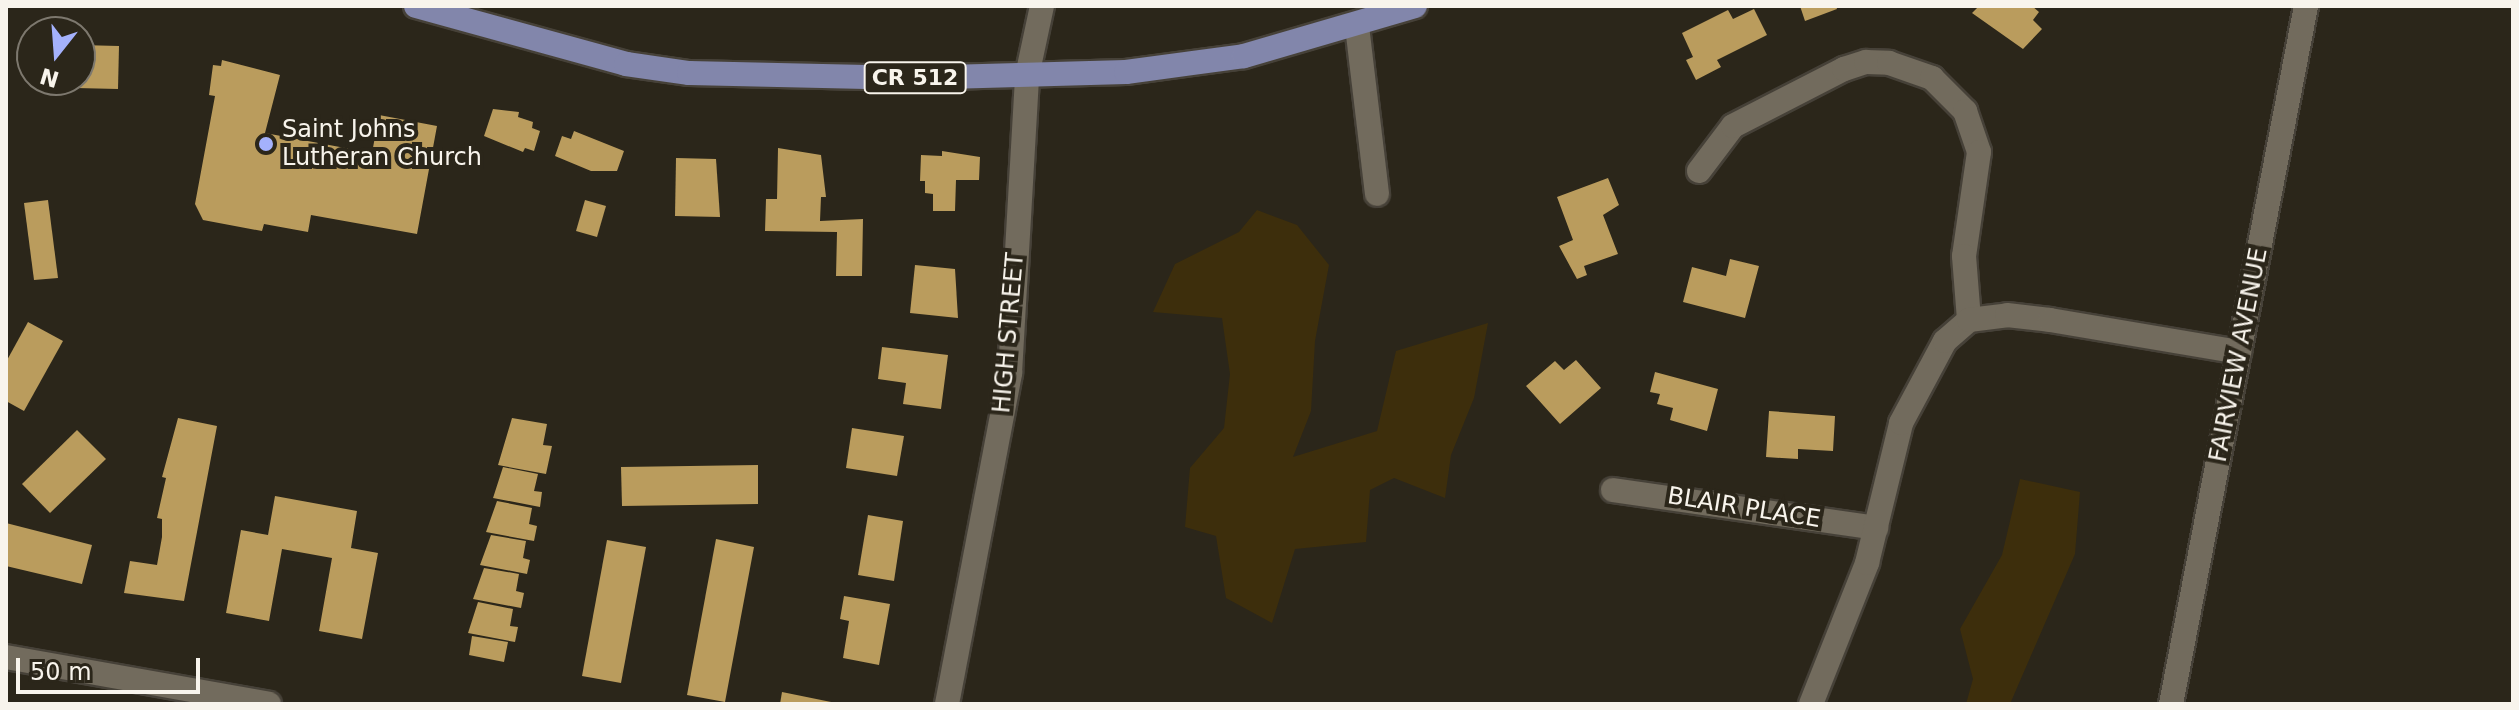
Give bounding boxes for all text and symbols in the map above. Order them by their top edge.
north arrow [16,16,96,96]
road number: CR 512 [863,60,967,96]
text: N [37,63,62,92]
place label: Saint Johns Lutheran Church [282,116,482,172]
marker: Saint Johns Lutheran Church [257,135,275,153]
street label: FAIRVIEW AVENUE [2204,245,2274,465]
street label: HIGH STREET [988,252,1030,414]
street label: BLAIR PLACE [1665,482,1823,534]
scale bar [20,642,204,692]
text: 50 m [30,658,92,686]

